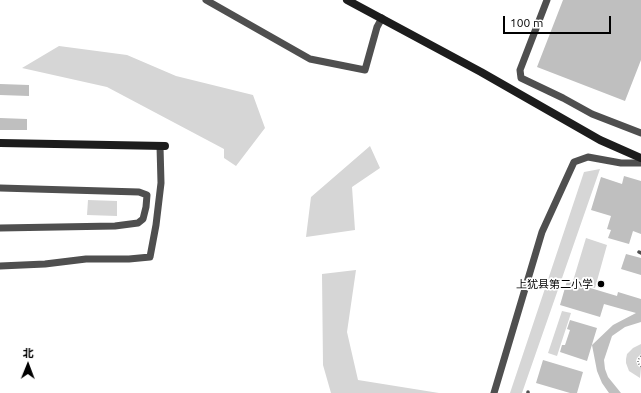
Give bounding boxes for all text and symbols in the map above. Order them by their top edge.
scale bar [505,8,613,34]
text: 100 m [510,16,543,29]
place label: 上犹县第二小学 [516,277,593,291]
marker: 上犹县第二小学 [596,279,606,289]
north arrow [8,345,48,385]
text: 北 [23,347,34,359]

